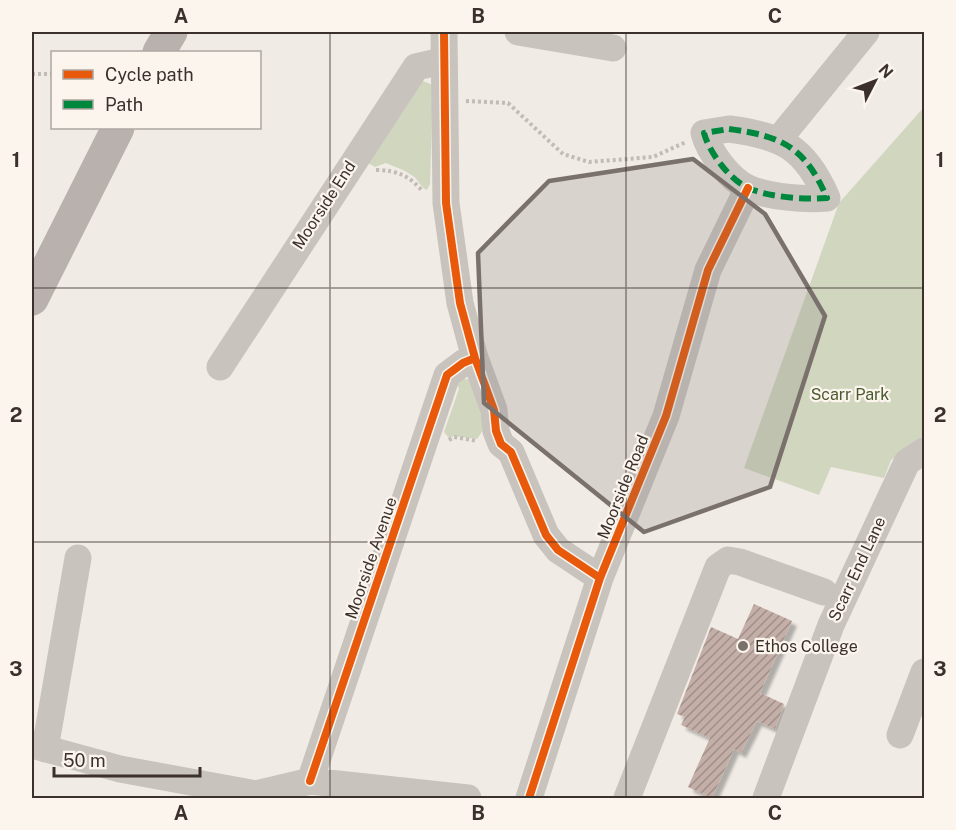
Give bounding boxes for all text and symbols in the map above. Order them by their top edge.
text: A [174,4,188,28]
text: B [471,4,485,28]
text: C [768,4,782,28]
legend [51,51,261,129]
north arrow [845,51,905,111]
text: N [875,60,897,82]
text: Cycle path [105,64,194,85]
text: Path [105,94,143,115]
text: 1 [12,148,20,172]
text: 1 [936,148,944,172]
street label: Moorside End [288,157,360,253]
park label: Scarr Park [811,385,889,404]
text: 2 [10,403,22,427]
text: 2 [934,403,946,427]
street label: Moorside Road [593,432,653,542]
street label: Moorside Avenue [341,495,401,621]
street label: Scarr End Lane [824,514,890,624]
place label: Ethos College [755,637,858,656]
marker: Ethos College [736,639,750,653]
text: 3 [9,657,23,681]
text: 3 [933,657,947,681]
scale bar [54,740,200,778]
text: 50 m [63,750,106,771]
text: A [174,801,188,825]
text: B [471,801,485,825]
text: C [768,801,782,825]

